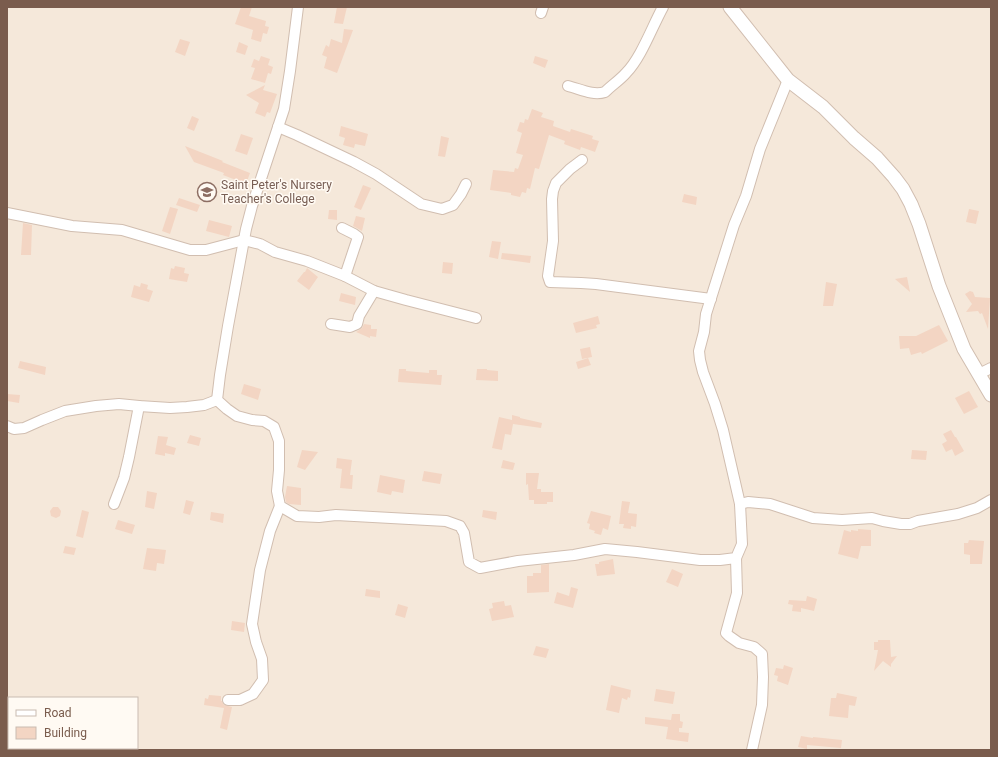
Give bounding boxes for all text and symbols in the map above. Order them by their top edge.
place label: Saint Peter's Nursery Teacher's College [221,178,332,206]
school or university icon: Saint Peter's Nursery Teacher's College [196,181,218,203]
legend [8,697,138,749]
text: Road [44,706,72,720]
text: Building [44,726,87,740]

